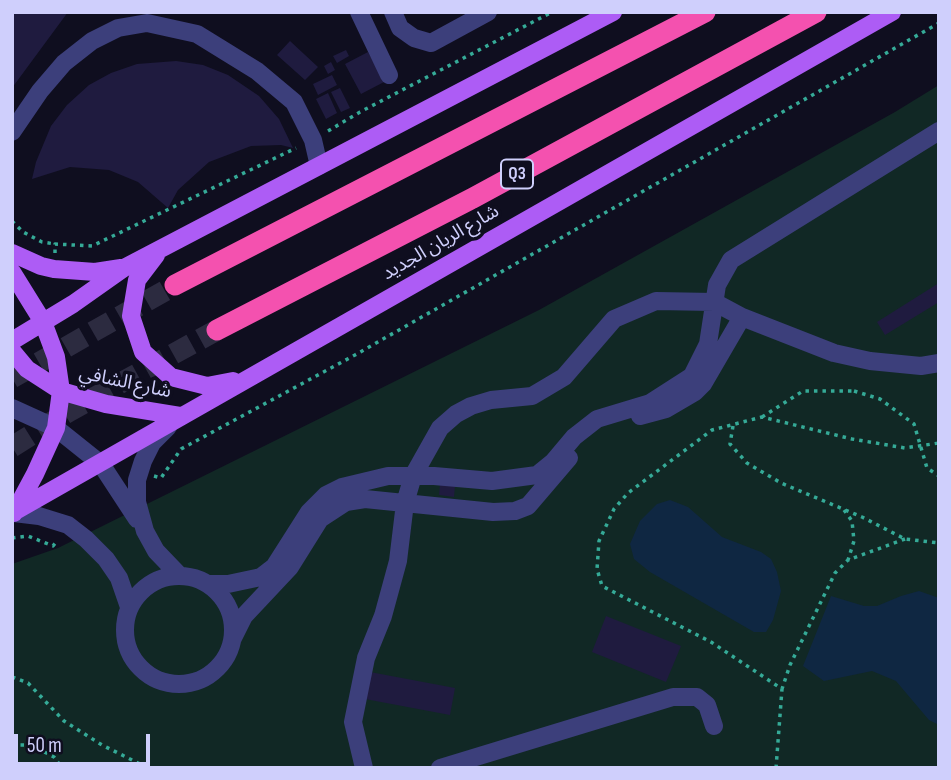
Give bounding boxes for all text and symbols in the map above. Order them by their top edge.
road number: Q3 [501,160,533,188]
street label: شارع الريان الجديد [378,200,504,286]
street label: شارع الشافي [77,362,173,404]
scale bar [18,720,154,764]
text: 50 m [27,733,62,758]

